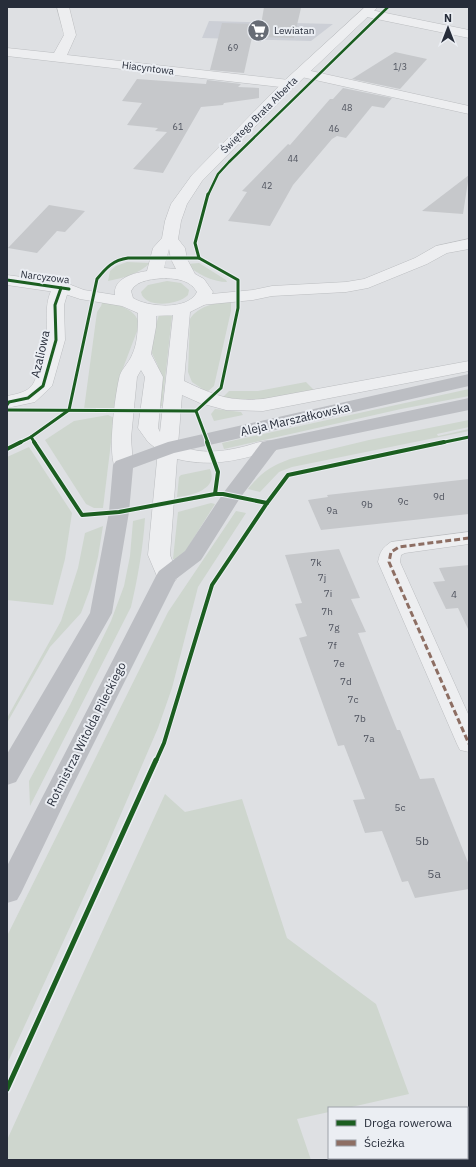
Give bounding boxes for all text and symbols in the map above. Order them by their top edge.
north arrow [428,8,468,48]
text: N [444,11,452,25]
supermarket icon: Lewiatan [245,17,271,43]
place label: Lewiatan [274,24,314,37]
house number: 69 [228,42,238,53]
street label: Hiacyntowa [121,58,176,78]
house number: 1/3 [393,61,407,72]
street label: Świętego Brata Alberta [218,73,301,156]
house number: 48 [342,102,352,113]
house number: 61 [173,121,183,132]
house number: 46 [329,123,339,134]
house number: 44 [288,153,298,164]
house number: 42 [262,180,272,191]
street label: Narcyzowa [20,268,71,287]
street label: Azaliowa [27,328,53,379]
street label: Aleja Marszałkowska [239,399,352,439]
house number: 9d [433,490,445,503]
house number: 9c [397,495,409,508]
house number: 9b [361,498,373,511]
house number: 9a [326,504,338,517]
house number: 7k [310,556,322,569]
house number: 7j [318,571,326,584]
house number: 7i [324,587,332,600]
house number: 4 [451,588,457,601]
house number: 7h [321,605,333,618]
house number: 7g [328,621,340,634]
house number: 7f [327,639,337,652]
house number: 7e [333,657,345,670]
street label: Rotmistrza Witolda Pileckiego [43,659,129,809]
house number: 7d [340,675,352,688]
house number: 7c [347,693,359,706]
house number: 7b [354,712,366,725]
house number: 7a [363,732,375,745]
house number: 5c [394,801,406,814]
house number: 5b [415,833,429,848]
house number: 5a [427,866,441,881]
legend [328,1107,468,1159]
text: Droga rowerowa [364,1115,453,1130]
text: Ścieżka [364,1135,405,1150]

